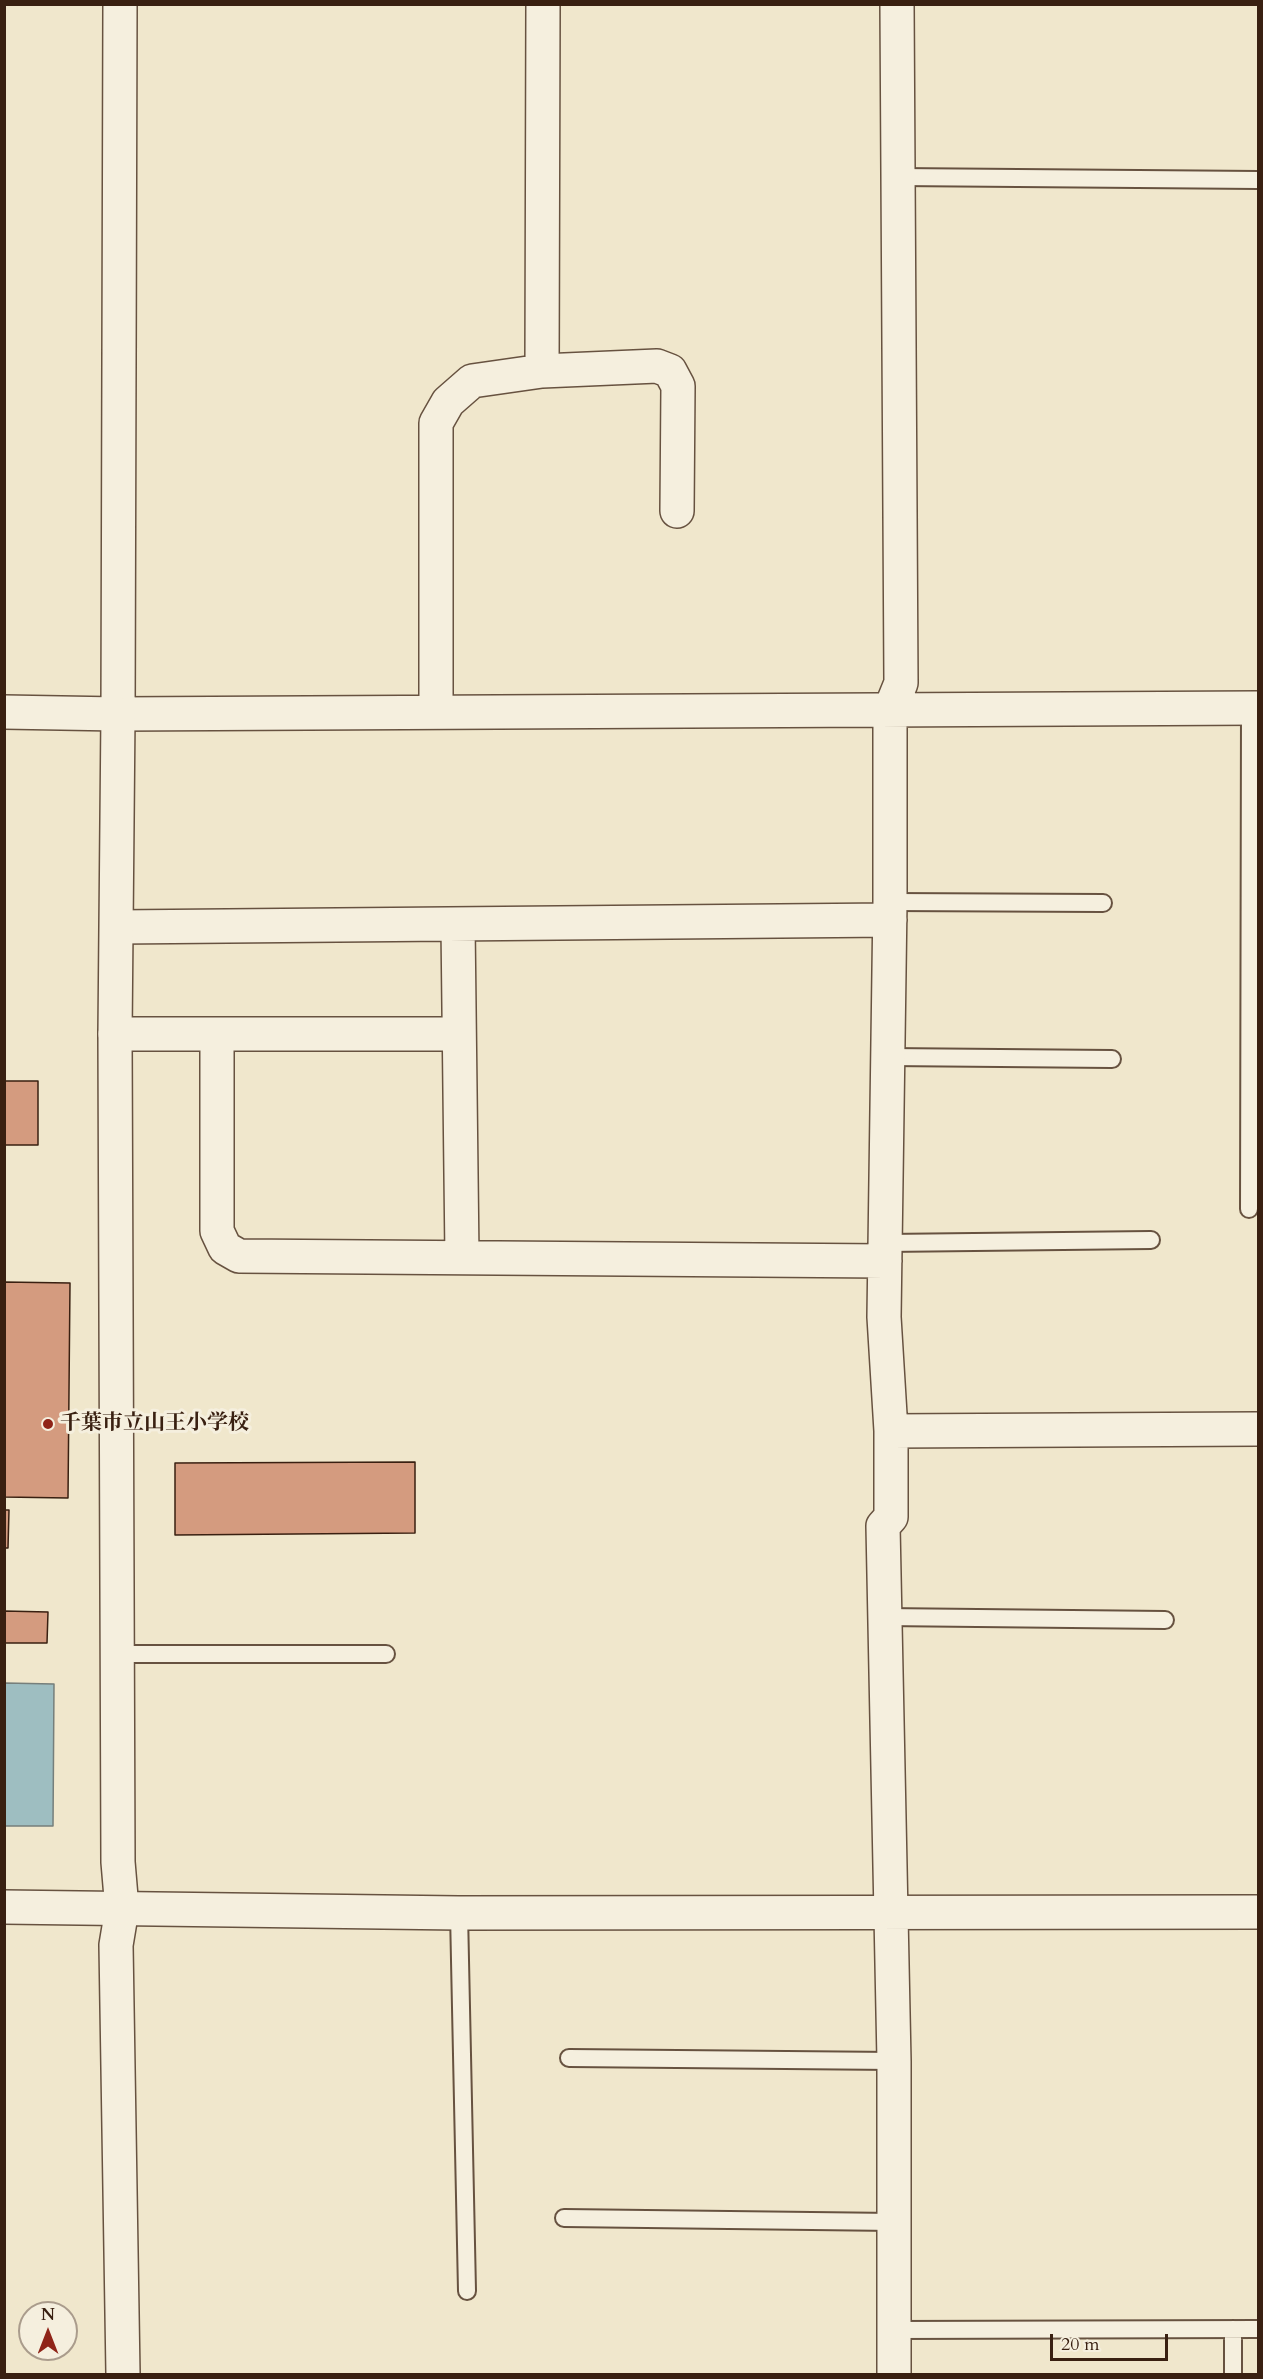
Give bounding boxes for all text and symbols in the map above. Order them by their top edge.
place label: 千葉市立山王小学校 [60,1411,249,1437]
marker: 千葉市立山王小学校 [41,1417,55,1431]
north arrow [18,2301,78,2361]
text: N [41,2304,55,2326]
scale bar [1053,2322,1172,2360]
text: 20 m [1061,2332,1100,2357]

